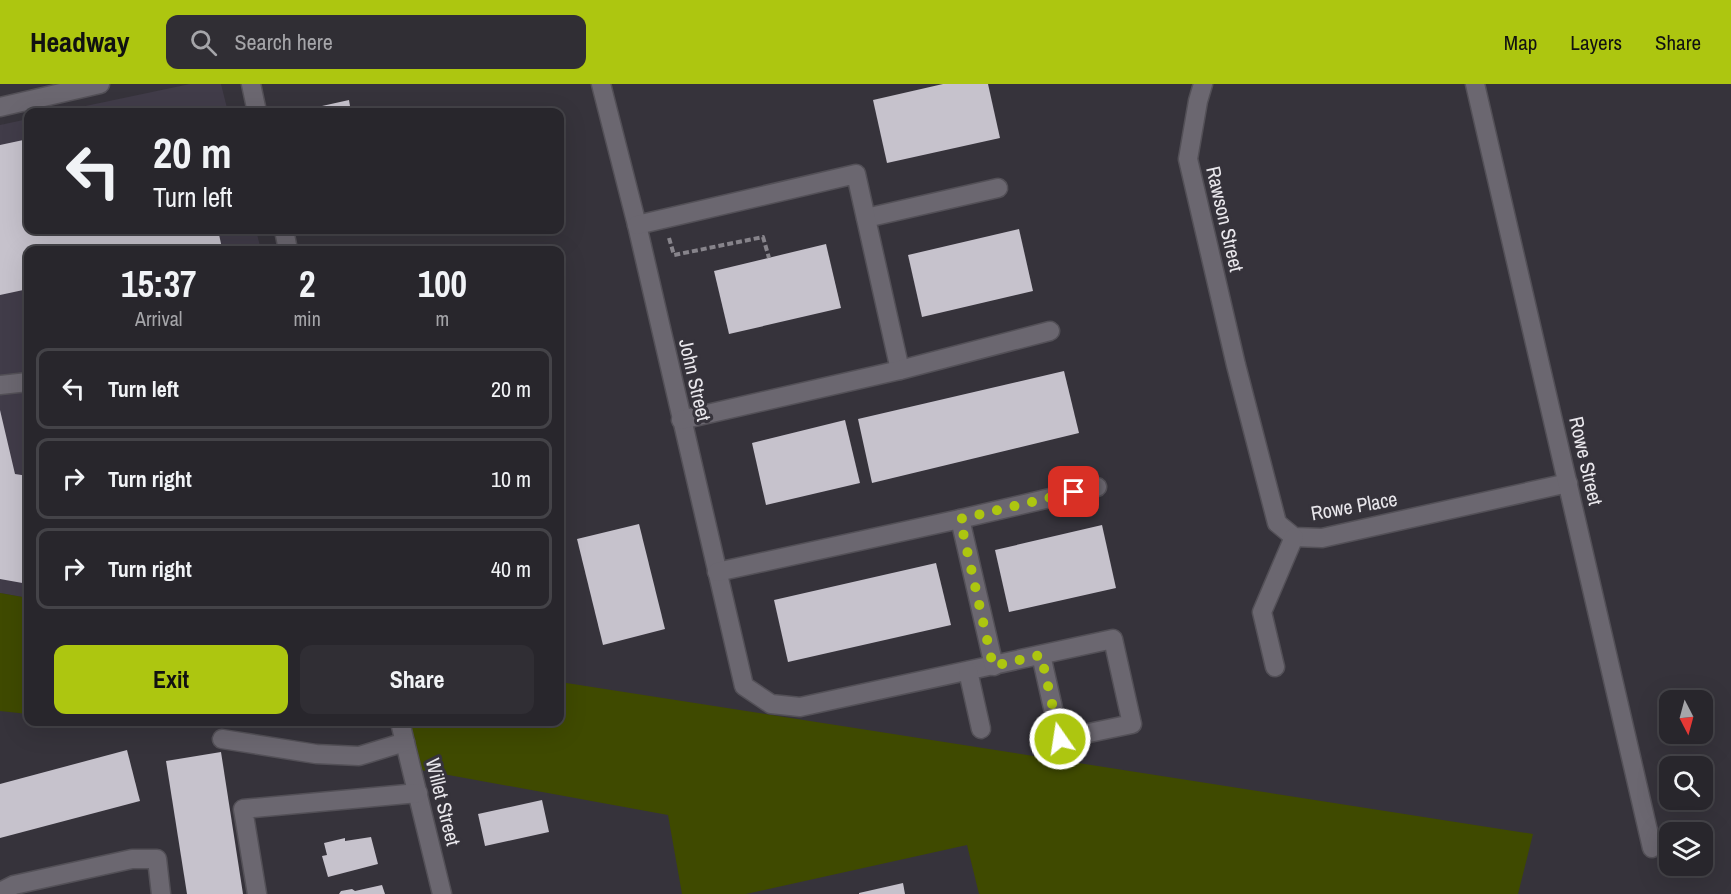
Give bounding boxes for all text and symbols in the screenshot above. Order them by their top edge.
search box [166,15,586,69]
text: Headway [30,23,130,61]
icon: search [187,26,220,59]
text: Search here [235,27,333,57]
text: Map [1504,28,1537,57]
text: Layers [1570,28,1622,57]
text: Share [1655,28,1701,57]
text: 20 m [153,125,232,181]
icon: left [54,132,132,210]
street label: Rawson Street [1200,163,1251,275]
text: Turn left [153,179,232,215]
text: 15:37 [121,260,196,308]
text: 2 [299,260,315,308]
text: 100 [418,260,467,308]
text: Arrival [135,305,182,332]
text: min [293,305,321,332]
text: m [436,305,449,332]
street label: John Street [673,336,718,424]
icon: left [57,372,90,405]
text: Turn left [108,374,179,404]
text: 20 m [491,374,531,404]
street label: Rowe Street [1563,414,1610,508]
icon: right [57,462,90,495]
text: Turn right [108,464,192,494]
text: 10 m [491,464,531,494]
pin [1048,466,1099,517]
icon: arrive [1057,475,1090,508]
street label: Rowe Place [1308,485,1399,526]
icon: right [57,552,90,585]
text: Turn right [108,554,192,584]
text: 40 m [491,554,531,584]
button: Exit [54,645,288,714]
button: Share [300,645,534,714]
north arrow [1659,690,1713,744]
map controls [1659,690,1713,876]
position arrow [1028,707,1092,771]
street label: Willet Street [420,755,467,849]
button: search [1659,756,1713,810]
button: layers [1659,822,1713,876]

